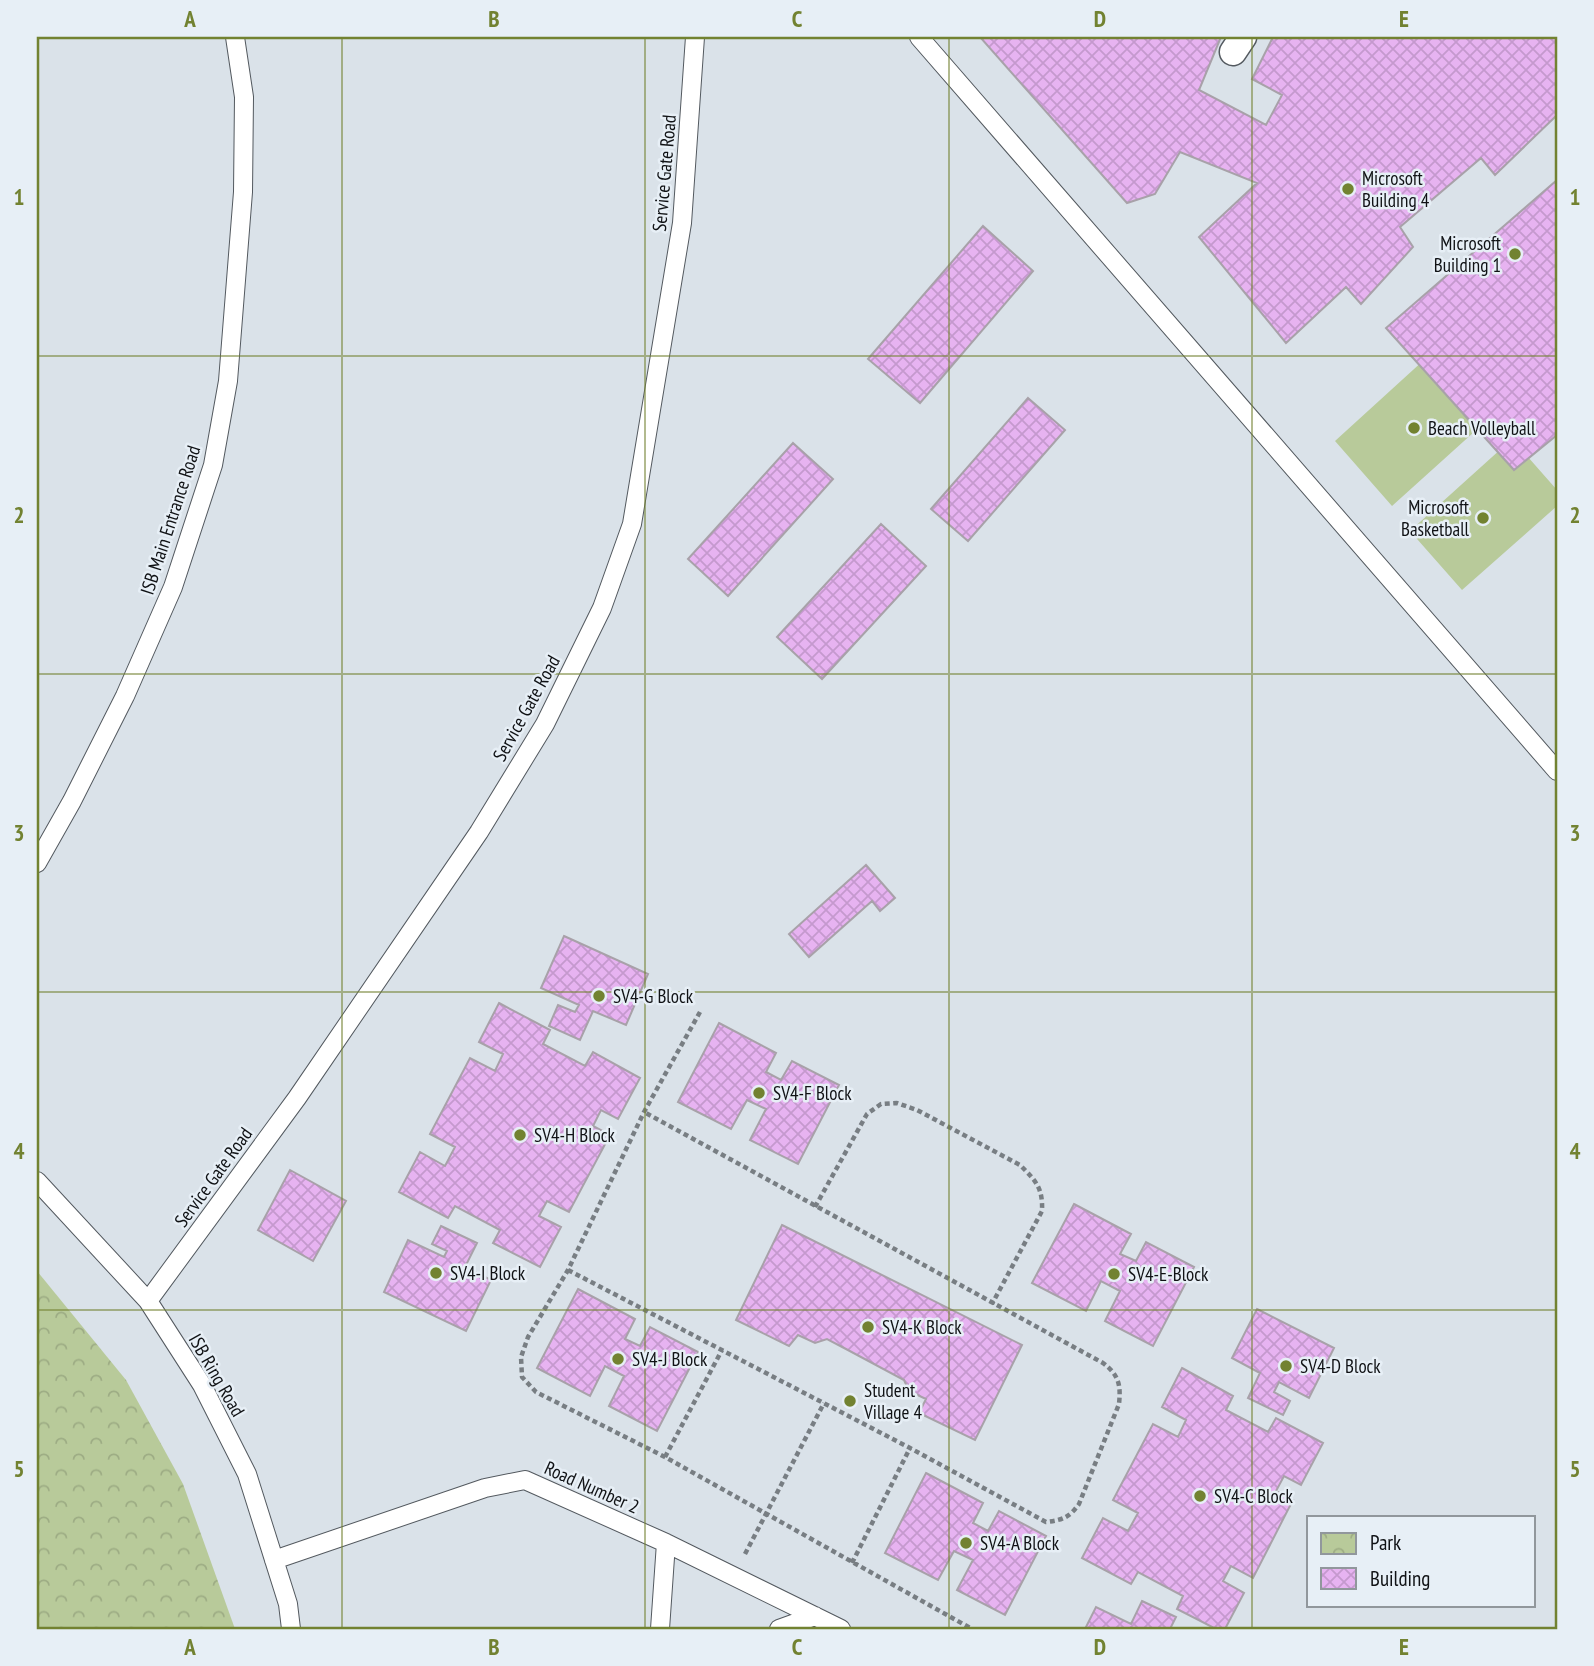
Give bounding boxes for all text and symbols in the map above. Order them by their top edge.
text: A [183,4,196,33]
text: B [488,4,500,33]
text: C [792,4,803,33]
text: D [1094,4,1106,33]
text: E [1399,4,1409,33]
street label: Service Gate Road [647,114,681,232]
place label: Microsoft Building 4 [1362,166,1430,212]
marker: Microsoft Building 4 [1340,181,1356,197]
text: 1 [14,182,25,211]
text: 1 [1570,182,1581,211]
place label: Microsoft Building 1 [1434,231,1502,277]
marker: Microsoft Building 1 [1507,246,1523,262]
place label: Beach Volleyball [1428,416,1536,440]
marker: Beach Volleyball [1406,420,1422,436]
street label: ISB Main Entrance Road [135,442,205,598]
place label: Microsoft Basketball [1401,495,1470,541]
text: 2 [14,500,25,529]
text: 2 [1570,500,1581,529]
marker: Microsoft Basketball [1475,510,1491,526]
street label: Service Gate Road [487,651,565,765]
text: 3 [14,818,25,847]
text: 3 [1570,818,1581,847]
place label: SV4-G Block [613,984,694,1008]
marker: SV4-G Block [591,988,607,1004]
place label: SV4-F Block [773,1081,852,1105]
marker: SV4-F Block [751,1085,767,1101]
street label: Service Gate Road [169,1122,257,1232]
place label: SV4-H Block [534,1123,616,1147]
marker: SV4-H Block [512,1127,528,1143]
text: 4 [14,1136,25,1165]
text: 4 [1570,1136,1581,1165]
place label: SV4-I Block [450,1261,526,1285]
place label: SV4-E-Block [1128,1262,1209,1286]
marker: SV4-I Block [428,1265,444,1281]
marker: SV4-E-Block [1106,1266,1122,1282]
place label: SV4-K Block [882,1315,962,1339]
marker: SV4-K Block [860,1319,876,1335]
street label: ISB Ring Road [184,1329,250,1421]
place label: SV4-J Block [632,1347,708,1371]
marker: SV4-J Block [610,1351,626,1367]
place label: SV4-D Block [1300,1354,1381,1378]
marker: SV4-D Block [1278,1358,1294,1374]
place label: Student Village 4 [863,1378,922,1424]
marker: Student Village 4 [842,1393,858,1409]
text: 5 [14,1454,25,1483]
text: 5 [1570,1454,1581,1483]
street label: Road Number 2 [541,1455,643,1519]
place label: SV4-C Block [1214,1484,1293,1508]
marker: SV4-C Block [1192,1488,1208,1504]
legend [1307,1516,1534,1606]
text: Park [1370,1529,1401,1556]
place label: SV4-A Block [980,1531,1060,1555]
marker: SV4-A Block [958,1535,974,1551]
text: Building [1370,1565,1430,1592]
text: A [183,1632,196,1661]
text: B [488,1632,500,1661]
text: C [792,1632,803,1661]
text: D [1094,1632,1106,1661]
text: E [1399,1632,1409,1661]

